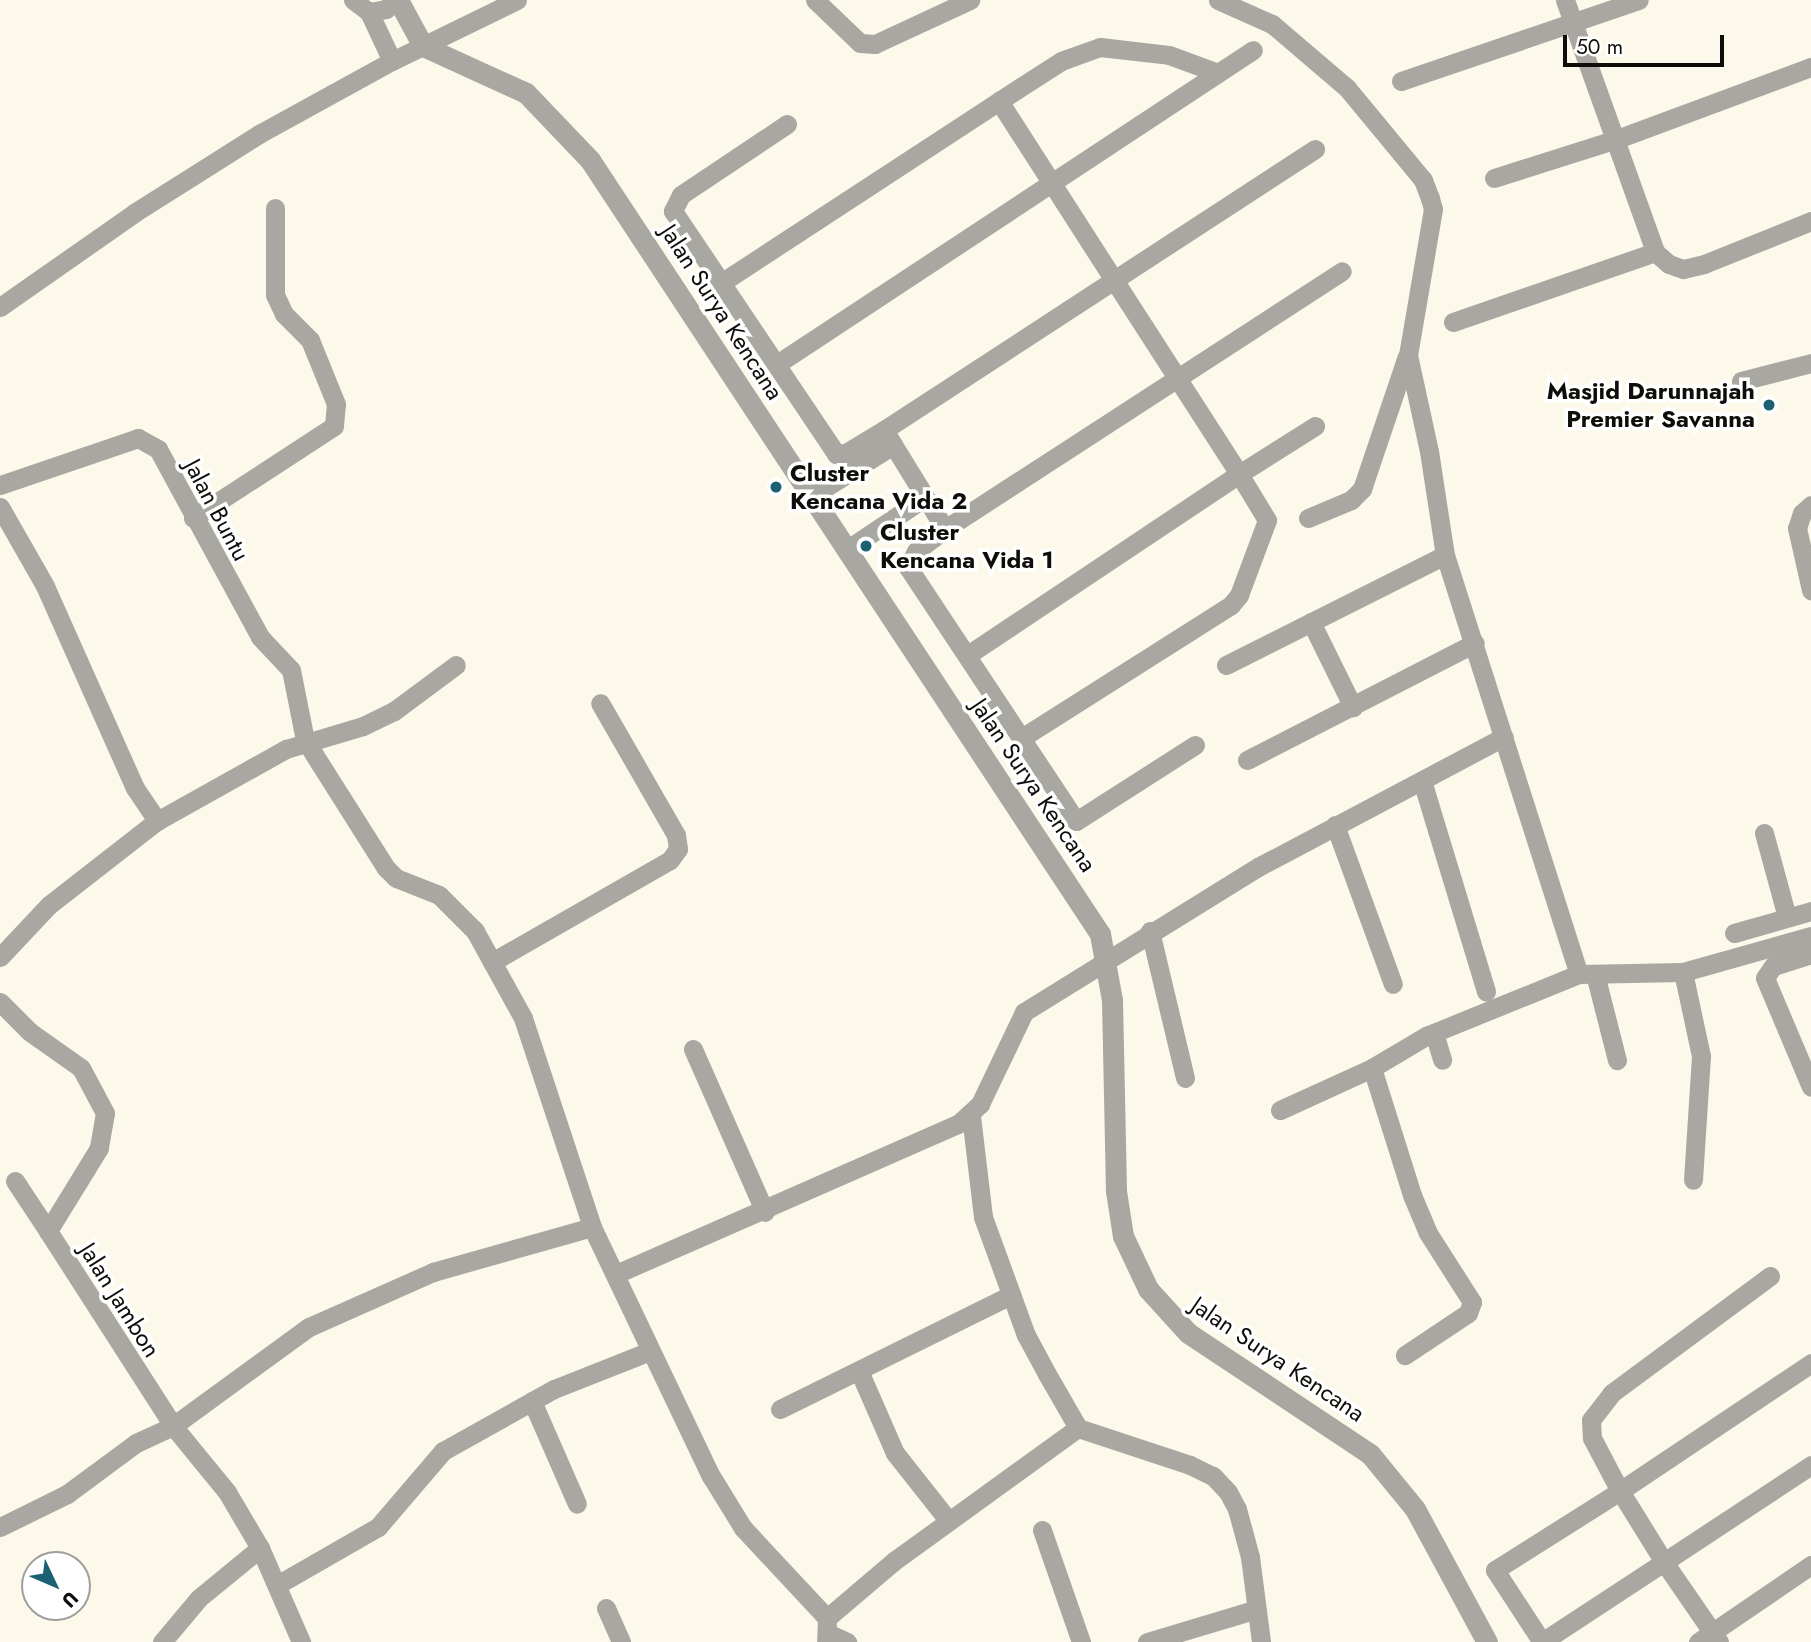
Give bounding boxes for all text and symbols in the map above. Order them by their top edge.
scale bar [1566,21,1727,65]
text: 50 m [1576,32,1623,62]
street label: Jalan Surya Kencana [655,219,789,405]
place label: Masjid Darunnajah Premier Savanna [1547,377,1755,433]
marker: Masjid Darunnajah Premier Savanna [1761,397,1777,413]
street label: Jalan Buntu [178,454,256,566]
place label: Cluster Kencana Vida 2 [790,459,967,515]
marker: Cluster Kencana Vida 2 [768,479,784,495]
place label: Cluster Kencana Vida 1 [880,518,1054,574]
marker: Cluster Kencana Vida 1 [858,538,874,554]
street label: Jalan Surya Kencana [965,693,1103,877]
street label: Jalan Jambon [73,1237,167,1363]
street label: Jalan Surya Kencana [1186,1290,1370,1428]
north arrow [21,1551,91,1621]
text: U [56,1585,84,1614]

